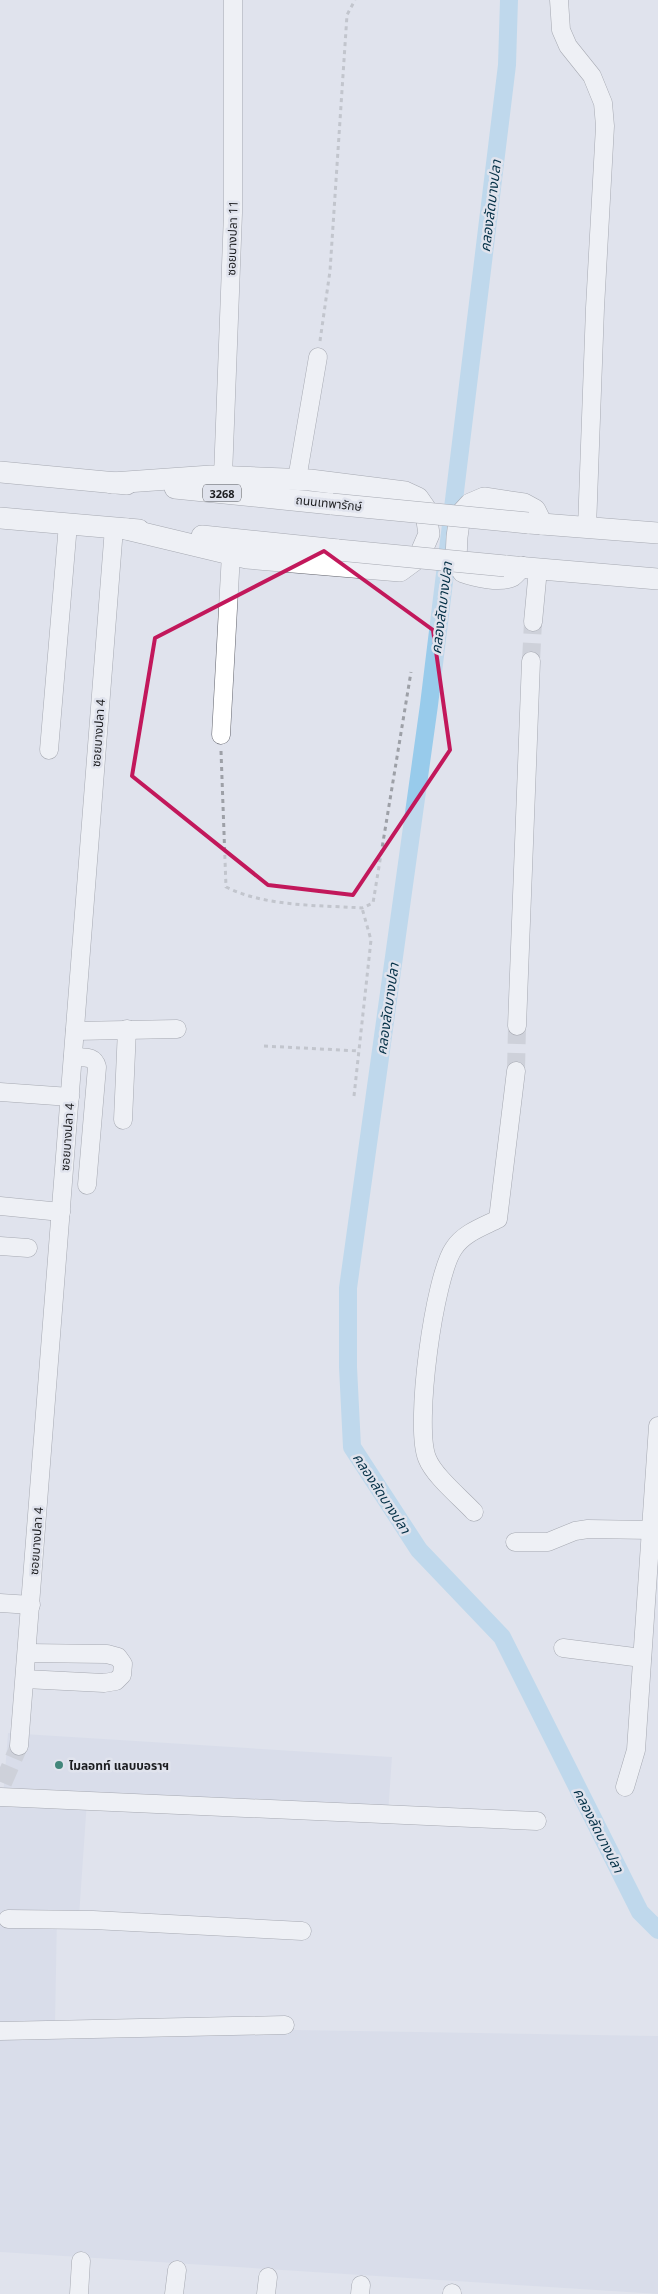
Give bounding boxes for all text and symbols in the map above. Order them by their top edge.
water label: คลองลัดบางปลา [475,158,505,253]
street label: ซอยบางปลา 11 [222,200,242,276]
road number: 3268 [203,484,241,502]
street label: ถนนเทพารักษ์ [295,491,363,515]
water label: คลองลัดบางปลา [426,560,456,655]
street label: ซอยบางปลา 4 [87,698,109,768]
water label: คลองลัดบางปลา [371,961,403,1056]
street label: ซอยบางปลา 4 [56,1102,78,1172]
water label: คลองลัดบางปลา [349,1449,416,1538]
street label: ซอยบางปลา 4 [25,1506,47,1576]
place label: ไมลอทท์ แลบบอราฯ [69,1757,169,1774]
marker: ไมลอทท์ แลบบอราฯ [53,1759,65,1771]
water label: คลองลัดบางปลา [570,1784,629,1877]

